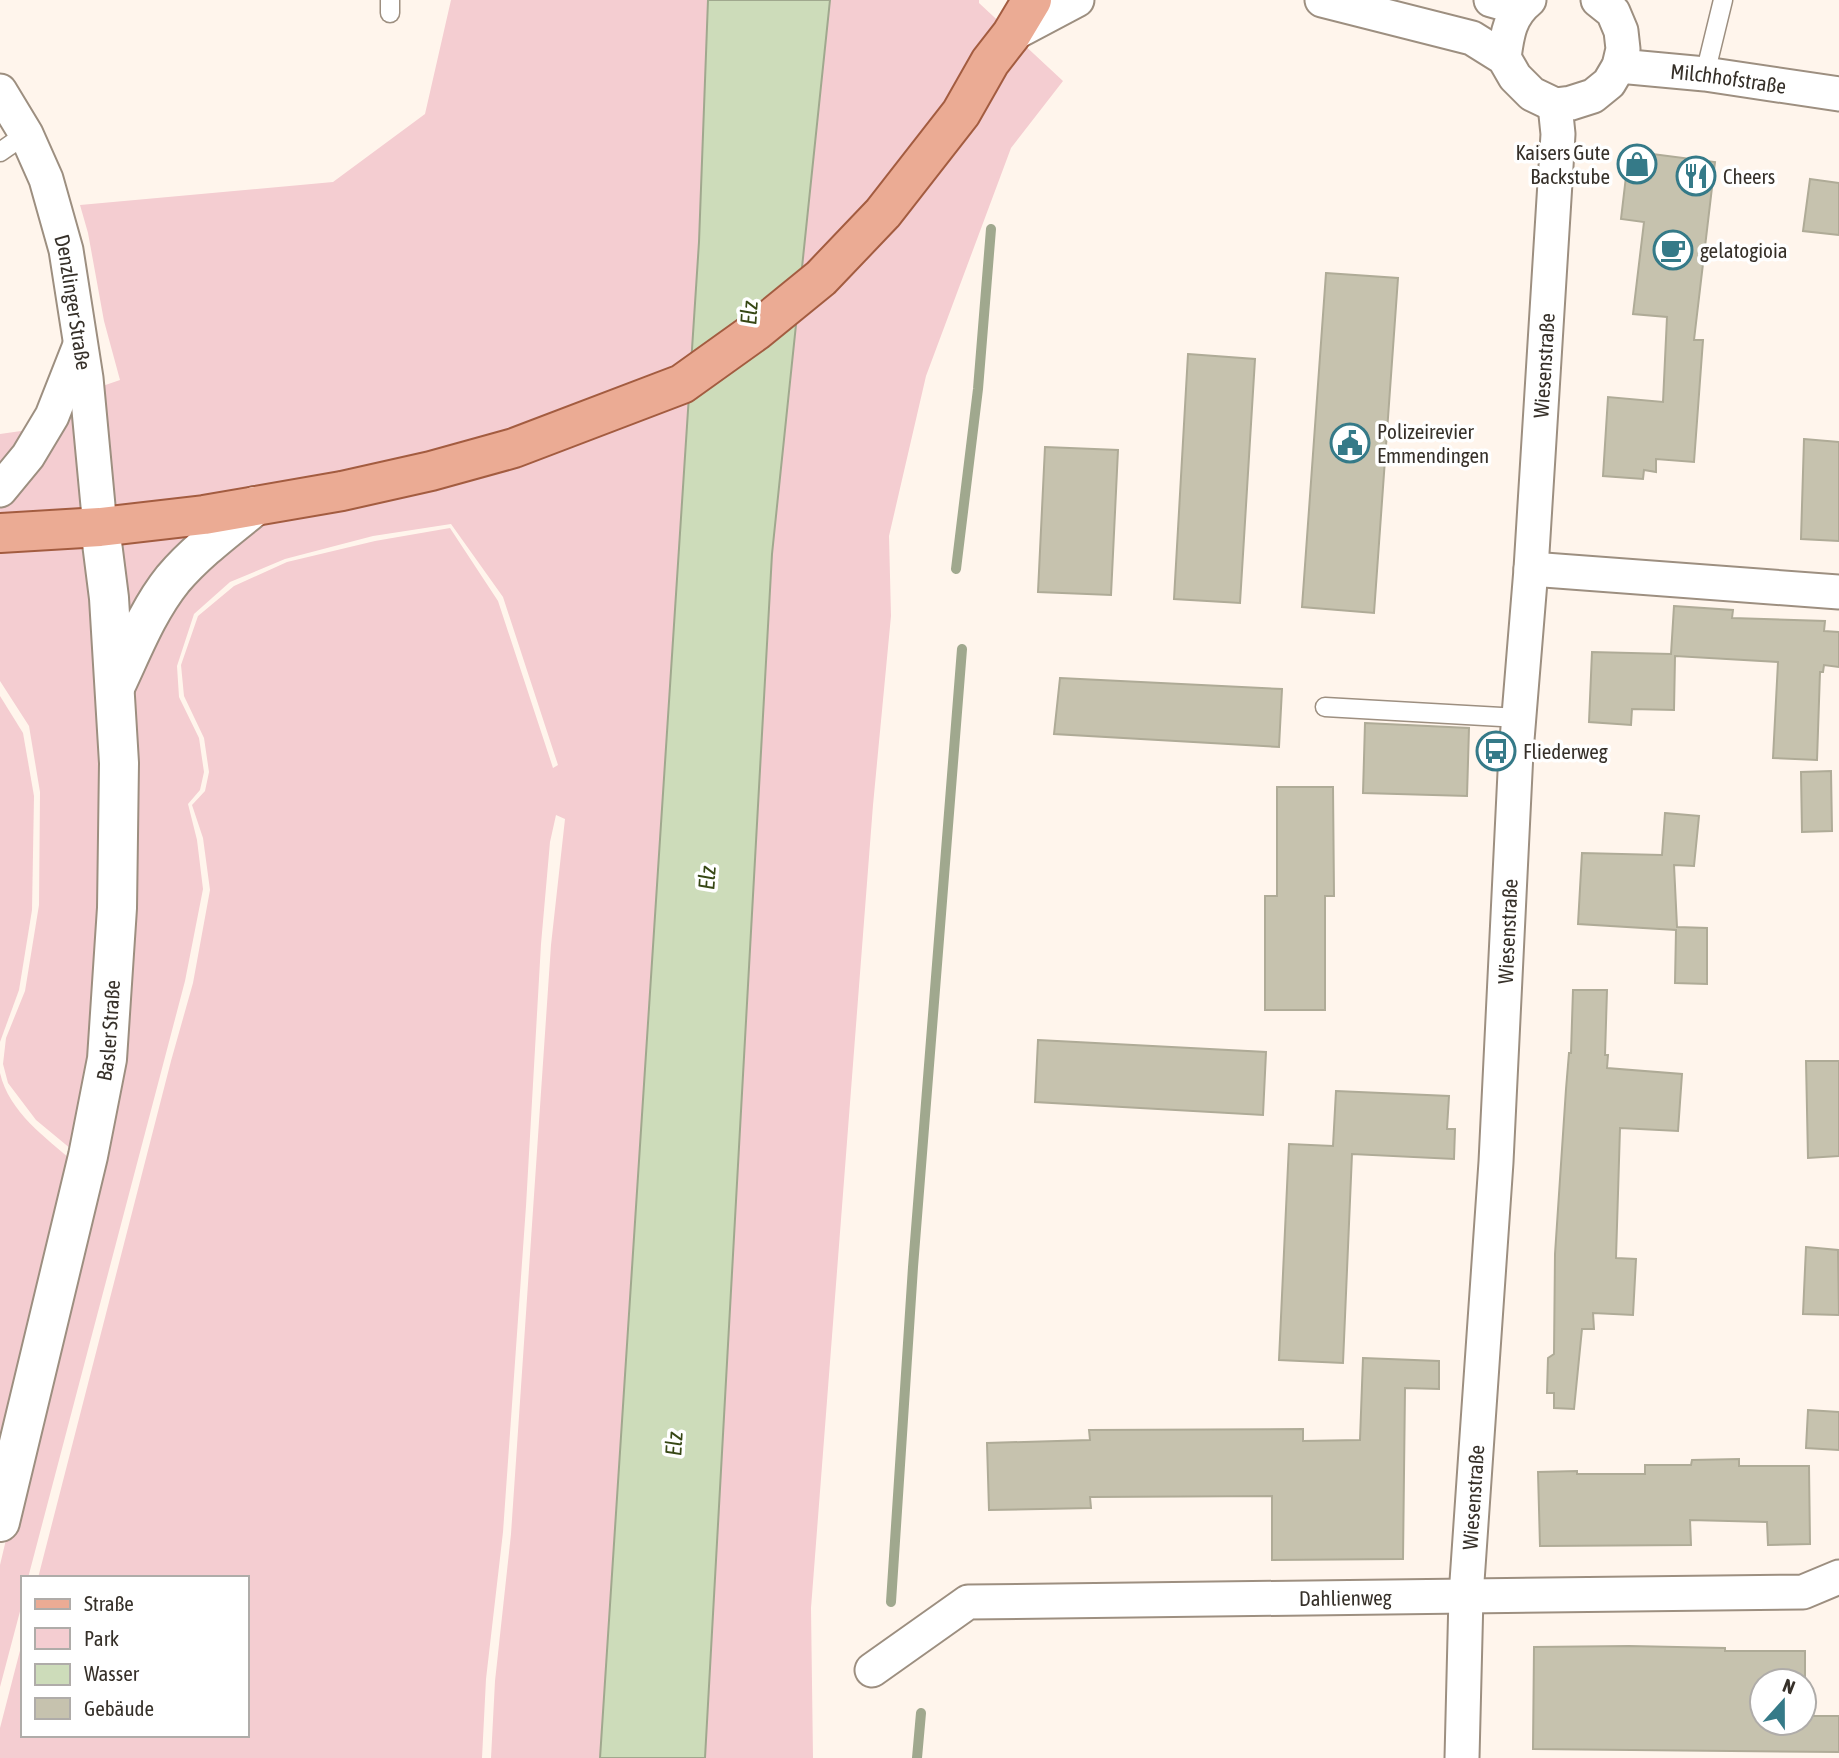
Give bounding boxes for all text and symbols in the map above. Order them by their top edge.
street label: Milchhofstraße [1669,59,1788,98]
place label: Kaisers Gute Backstube [1515,140,1610,188]
shop icon: Kaisers Gute Backstube [1616,143,1658,185]
restaurant icon: Cheers [1675,155,1717,197]
place label: Cheers [1723,164,1775,188]
cafe icon: gelatogioia [1652,229,1694,271]
street label: Denzlinger Straße [50,232,97,372]
place label: gelatogioia [1700,238,1788,262]
water label: Elz [735,299,763,326]
street label: Wiesenstraße [1528,312,1559,419]
place label: Polizeirevier Emmendingen [1377,419,1489,467]
public building icon: Polizeirevier Emmendingen [1329,422,1371,464]
bus stop icon: Fliederweg [1475,730,1517,772]
place label: Fliederweg [1523,739,1608,763]
water label: Elz [693,864,721,891]
street label: Wiesenstraße [1493,878,1522,984]
street label: Basler Straße [91,979,124,1083]
water label: Elz [660,1431,688,1457]
street label: Wiesenstraße [1457,1444,1488,1551]
legend [21,1576,248,1737]
street label: Dahlienweg [1299,1585,1392,1610]
text: Straße [84,1591,134,1615]
text: Park [84,1626,119,1650]
text: Wasser [84,1661,140,1685]
north arrow [1748,1667,1818,1737]
text: N [1780,1674,1798,1698]
text: Gebäude [84,1696,154,1720]

